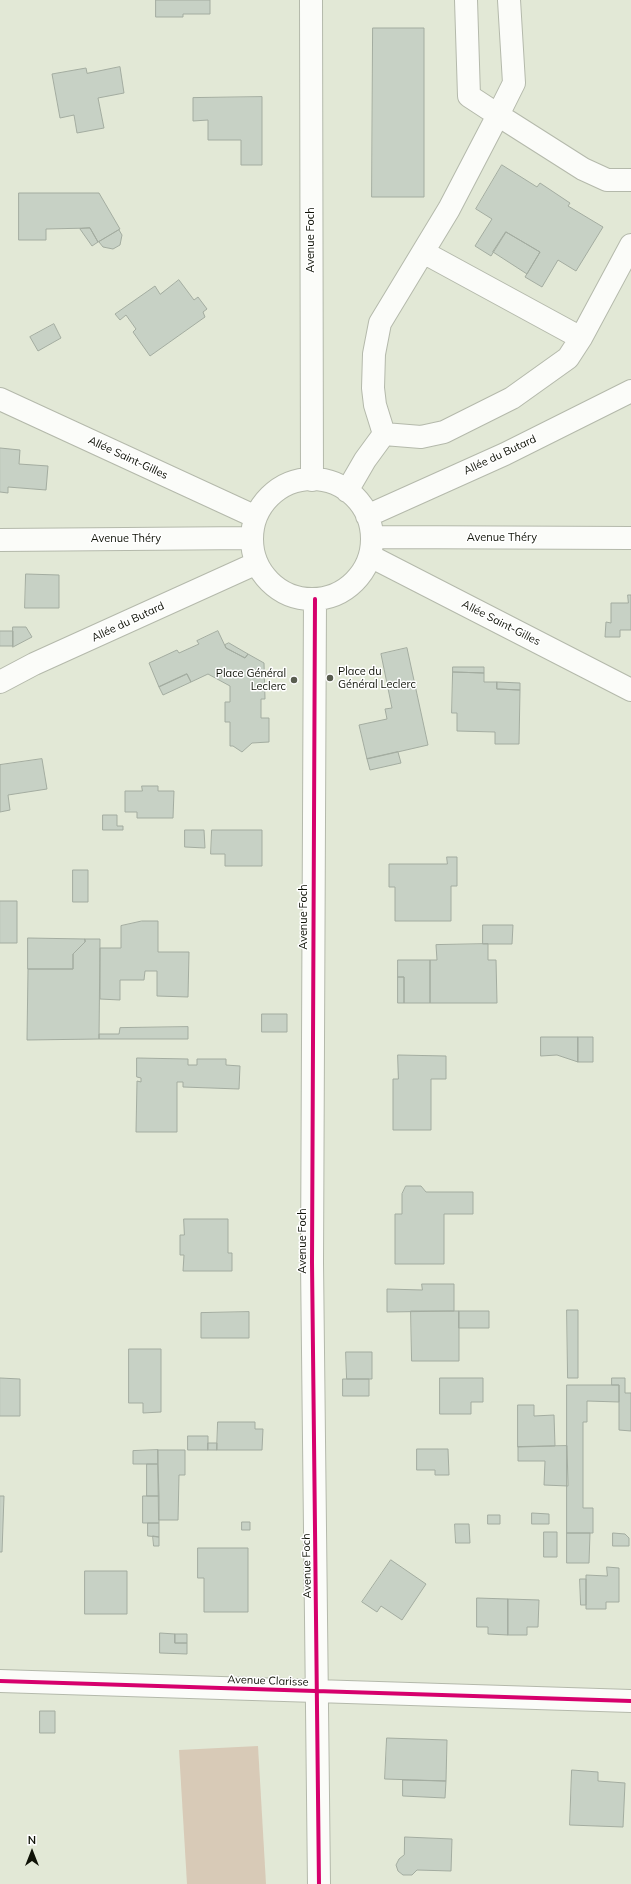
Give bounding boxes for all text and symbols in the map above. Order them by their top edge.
street label: Avenue Foch [304,207,318,273]
street label: Allée du Butard [462,432,538,478]
street label: Allée Saint-Gilles [86,434,170,482]
street label: Avenue Théry [467,531,537,545]
street label: Avenue Théry [91,532,161,546]
street label: Allée Saint-Gilles [459,597,543,649]
street label: Allée du Butard [90,599,166,645]
place label: Place du Général Leclerc [338,665,416,691]
place label: Place Général Leclerc [216,667,286,693]
marker: Place du Général Leclerc [325,673,335,683]
marker: Place Général Leclerc [289,675,299,685]
street label: Avenue Foch [297,884,311,950]
street label: Avenue Foch [296,1208,310,1274]
street label: Avenue Foch [300,1533,314,1599]
street label: Avenue Clarisse [227,1673,309,1689]
north arrow [12,1832,52,1872]
text: N [28,1833,36,1847]

